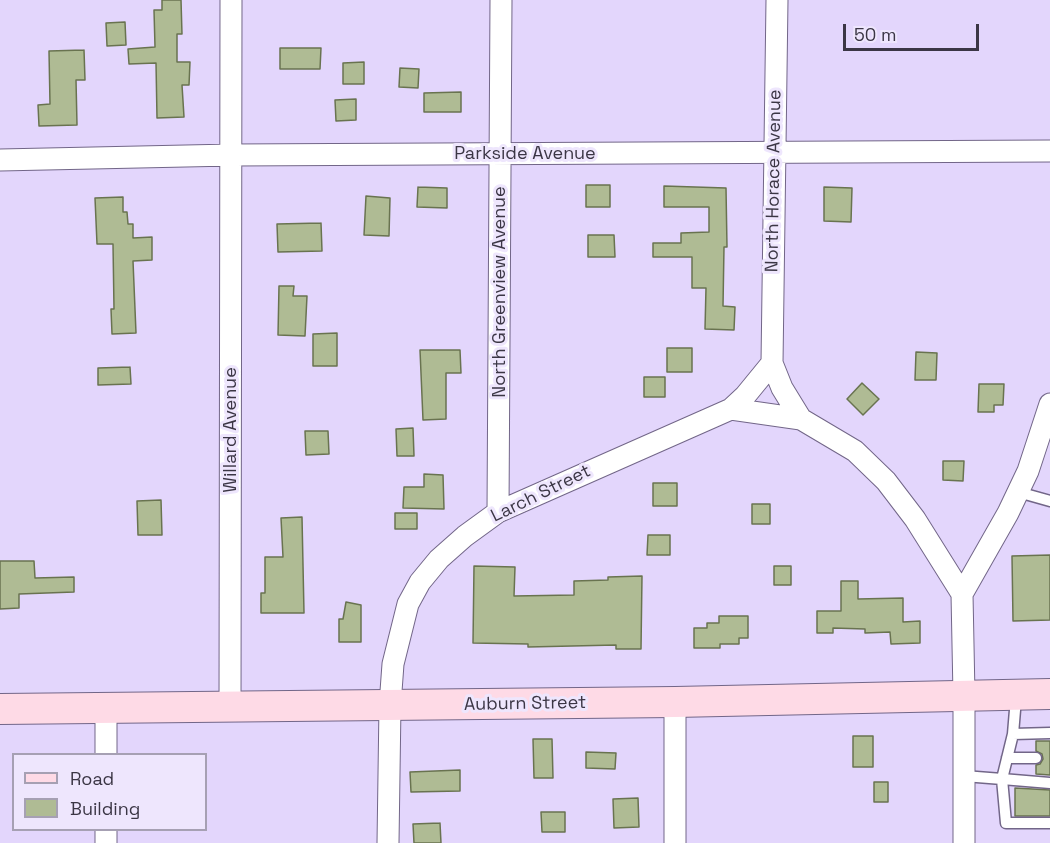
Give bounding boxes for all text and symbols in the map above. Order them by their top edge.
scale bar [846,12,982,50]
text: 50 m [854,23,896,46]
street label: North Horace Avenue [762,89,786,273]
street label: Parkside Avenue [454,143,596,165]
street label: North Greenview Avenue [489,186,511,398]
street label: Willard Avenue [220,367,242,493]
street label: Larch Street [488,461,594,527]
street label: Auburn Street [464,692,586,716]
legend [12,753,207,831]
text: Road [70,767,114,790]
text: Building [70,797,140,820]

